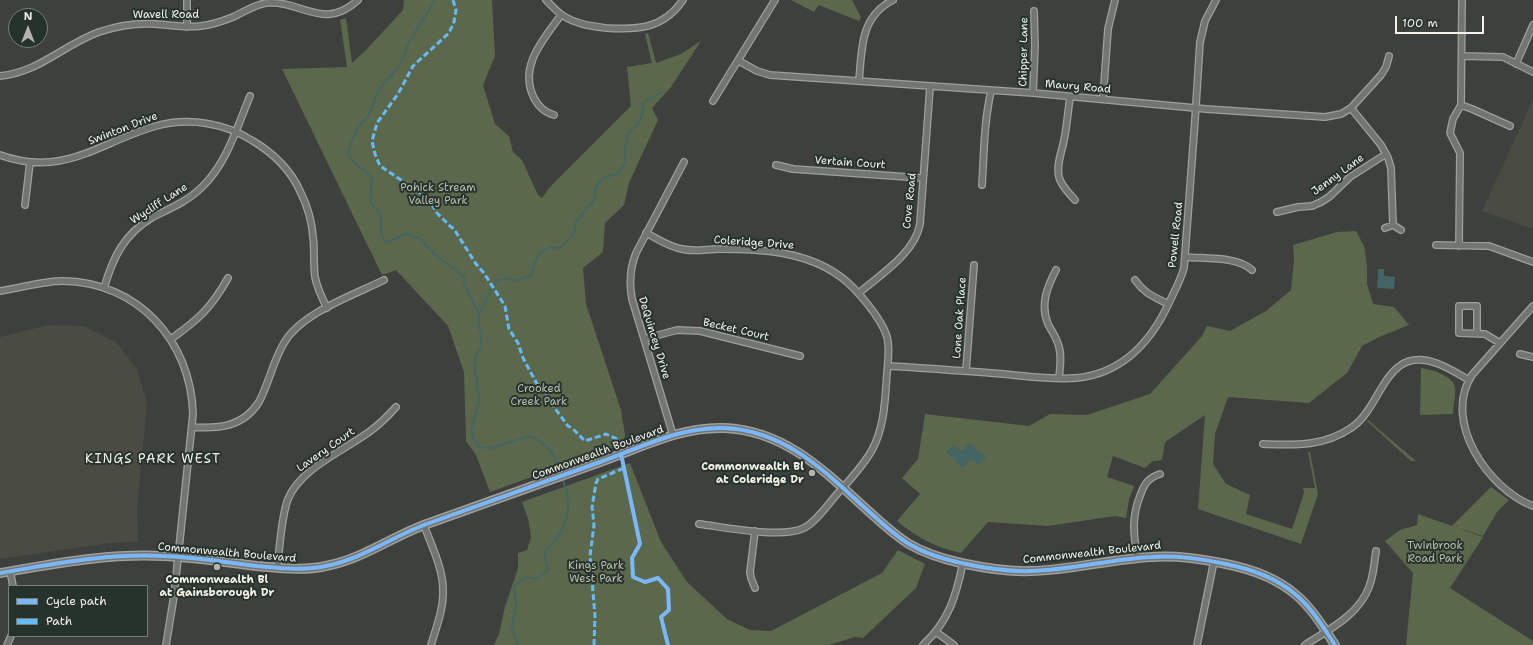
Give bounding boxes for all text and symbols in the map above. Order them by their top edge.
north arrow [8,8,48,48]
street label: Wavell Road [133,8,199,22]
scale bar [1397,8,1486,34]
text: N [24,9,32,24]
text: 100 m [1402,15,1438,31]
street label: Chipper Lane [1017,17,1031,87]
street label: Maury Road [1044,78,1112,96]
street label: Swinton Drive [86,110,160,148]
street label: Jenny Lane [1309,152,1367,198]
street label: Vertain Court [814,154,886,172]
street label: Cove Road [900,172,920,230]
street label: Wycliff Lane [128,181,190,227]
park label: Pohick Stream Valley Park [400,181,476,207]
street label: Powell Road [1166,201,1186,269]
street label: Coleridge Drive [713,234,795,252]
street label: Lone Oak Place [951,277,969,359]
street label: DeQuincey Drive [635,295,673,381]
street label: Becket Court [702,316,770,344]
park label: Crooked Creek Park [511,382,567,408]
street label: Commonwealth Boulevard [530,423,666,483]
street label: Lavery Court [294,425,358,475]
district label: KINGS PARK WEST [85,452,221,468]
place label: Commonwealth Bl at Coleridge Dr [701,460,804,486]
marker: Commonwealth Bl at Coleridge Dr [807,468,817,478]
street label: Commonwealth Boulevard [1022,539,1162,567]
park label: Twinbrook Road Park [1407,539,1463,565]
street label: Commonwealth Boulevard [157,540,297,566]
park label: Kings Park West Park [568,559,624,585]
marker: Commonwealth Bl at Gainsborough Dr [212,562,222,572]
place label: Commonwealth Bl at Gainsborough Dr [160,573,274,599]
legend [8,585,148,637]
text: Cycle path [46,593,107,609]
text: Path [46,613,72,629]

